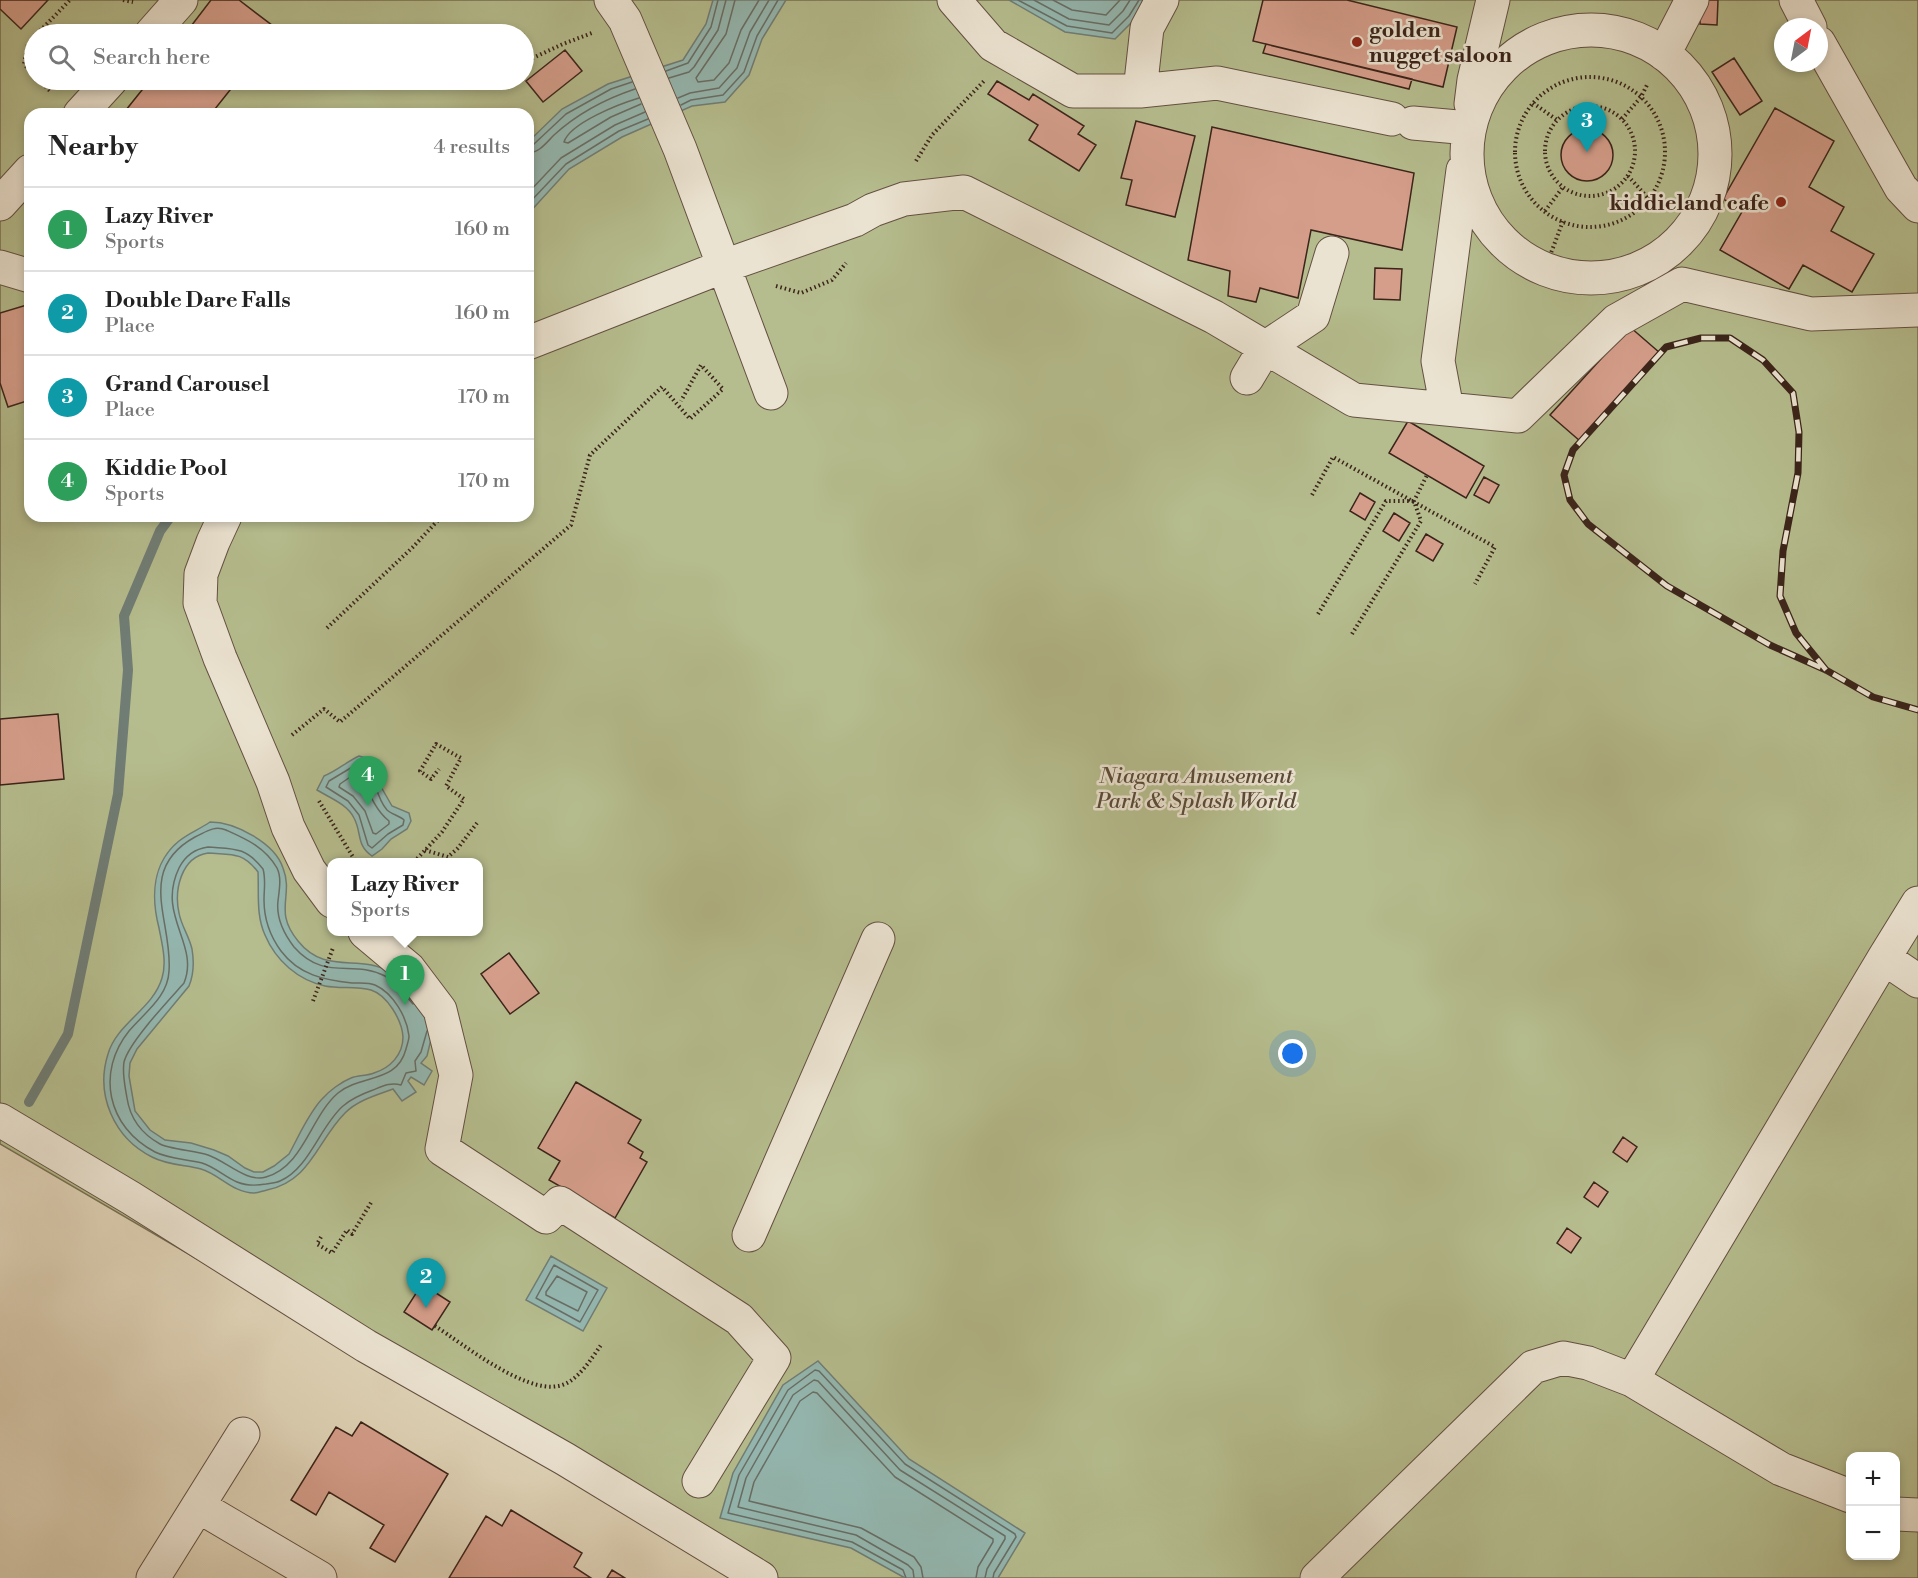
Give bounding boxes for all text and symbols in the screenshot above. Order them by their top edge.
place label: golden nugget saloon [1369,17,1512,69]
north arrow [1774,18,1828,72]
search box [24,24,534,90]
marker: golden nugget saloon [1350,35,1364,49]
icon: search [45,41,78,74]
text: Search here [93,44,210,71]
pin: 3 [1568,102,1606,152]
text: Nearby [48,131,138,163]
text: 4 results [433,135,510,160]
place label: kiddieland cafe [1609,190,1769,217]
marker: kiddieland cafe [1774,195,1788,209]
text: Lazy River [105,203,214,230]
text: 1 [63,217,72,242]
text: 160 m [455,217,510,242]
text: Sports [105,230,164,255]
text: Double Dare Falls [105,287,291,314]
text: 2 [61,301,74,326]
text: 160 m [455,301,510,326]
text: Place [105,314,155,339]
text: Grand Carousel [105,371,270,398]
text: 3 [61,385,74,410]
text: 170 m [458,385,510,410]
text: Place [105,398,155,423]
text: Kiddie Pool [105,455,227,482]
text: 4 [61,469,74,494]
text: 170 m [458,469,510,494]
text: Sports [105,482,164,507]
pin: 4 [348,756,388,806]
park label: Niagara Amusement Park & Splash World [1095,763,1298,815]
popup [327,858,483,936]
text: Lazy River [351,871,459,898]
text: Sports [351,898,410,923]
pin: 1 [386,956,424,1005]
your location [1278,1039,1307,1068]
pin: 2 [406,1258,446,1308]
map controls [1846,1452,1900,1560]
button: + [1846,1452,1900,1506]
button: − [1846,1506,1900,1560]

